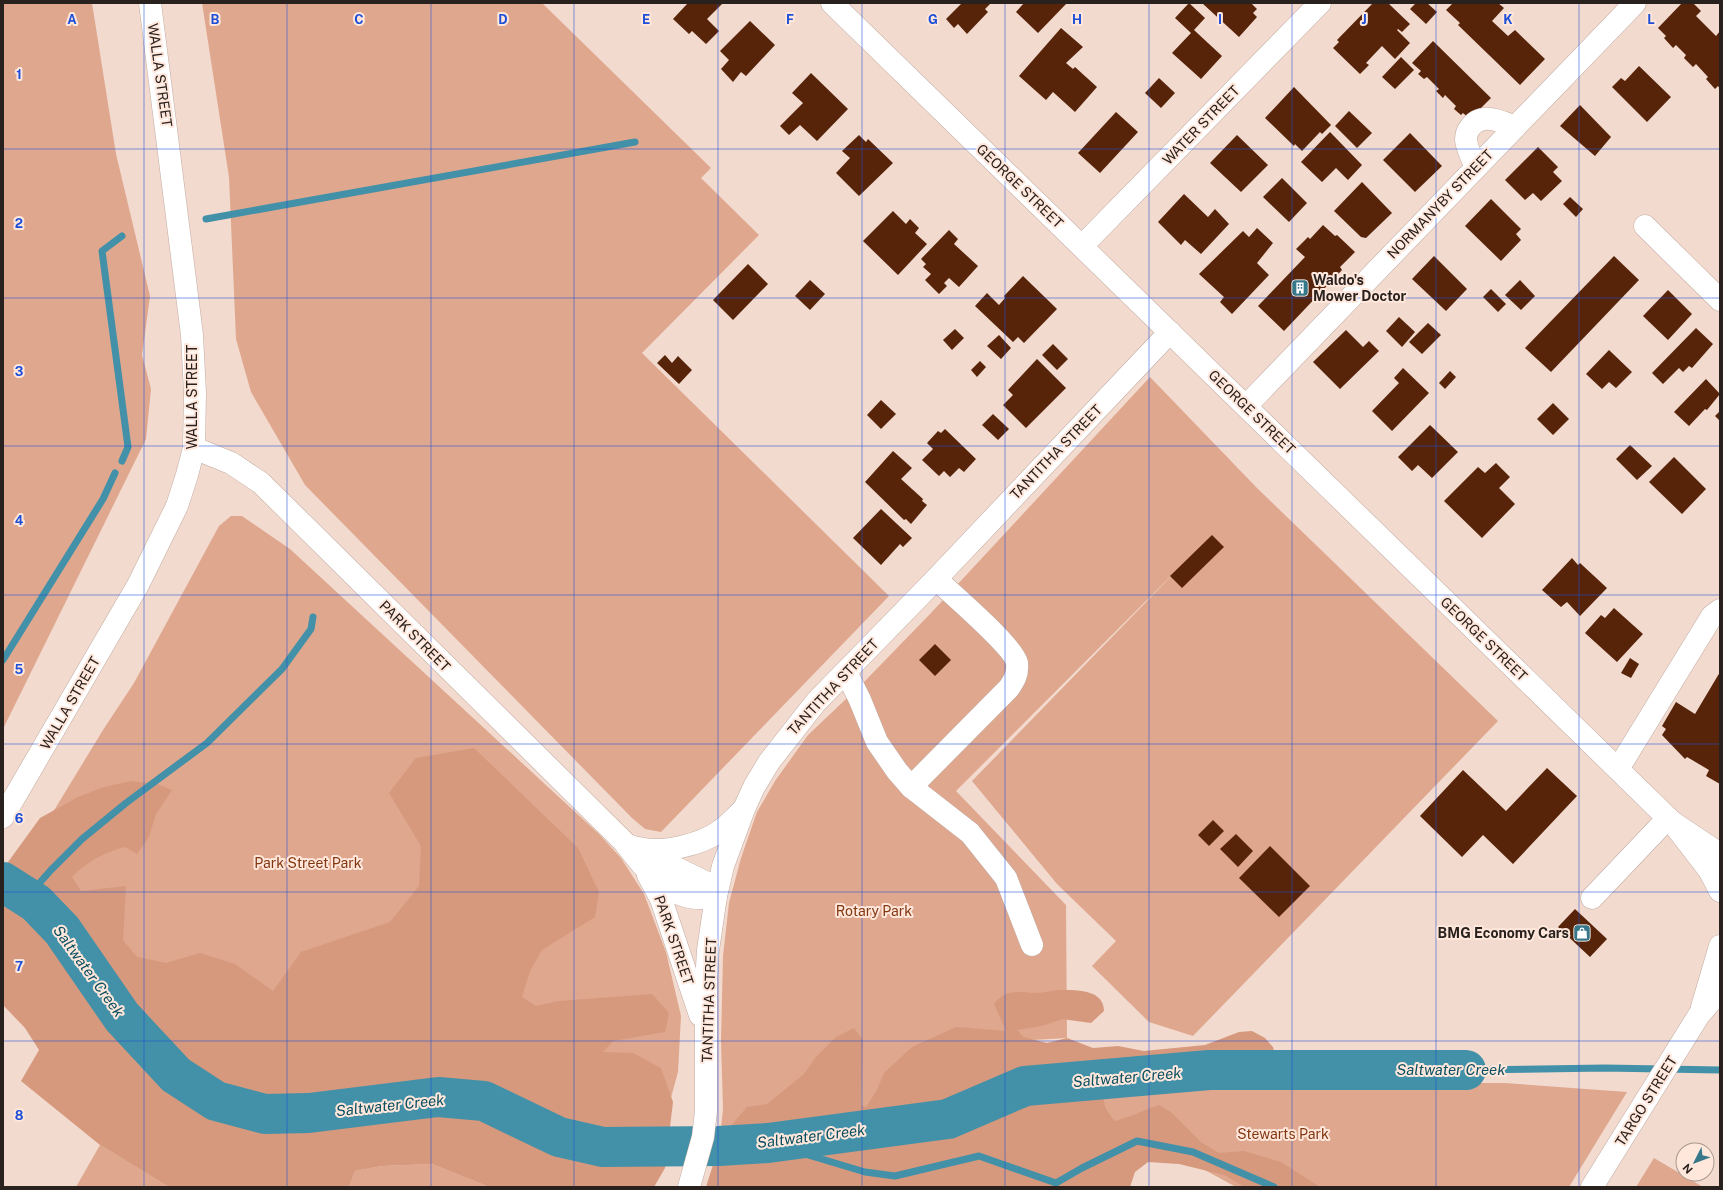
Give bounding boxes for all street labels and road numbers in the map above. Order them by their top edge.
street label: WALLA STREET [145,22,175,128]
street label: WATER STREET [1159,82,1243,168]
street label: GEORGE STREET [974,141,1066,231]
street label: NORMANYBY STREET [1384,146,1496,262]
street label: WALLA STREET [184,345,200,449]
street label: GEORGE STREET [1206,367,1298,457]
street label: TANTITHA STREET [1007,401,1105,503]
street label: GEORGE STREET [1438,594,1530,684]
street label: PARK STREET [376,597,454,675]
street label: TANTITHA STREET [784,636,882,738]
street label: WALLA STREET [37,654,103,752]
street label: PARK STREET [651,893,697,987]
street label: TANTITHA STREET [699,937,719,1063]
street label: TARGO STREET [1612,1053,1680,1149]

